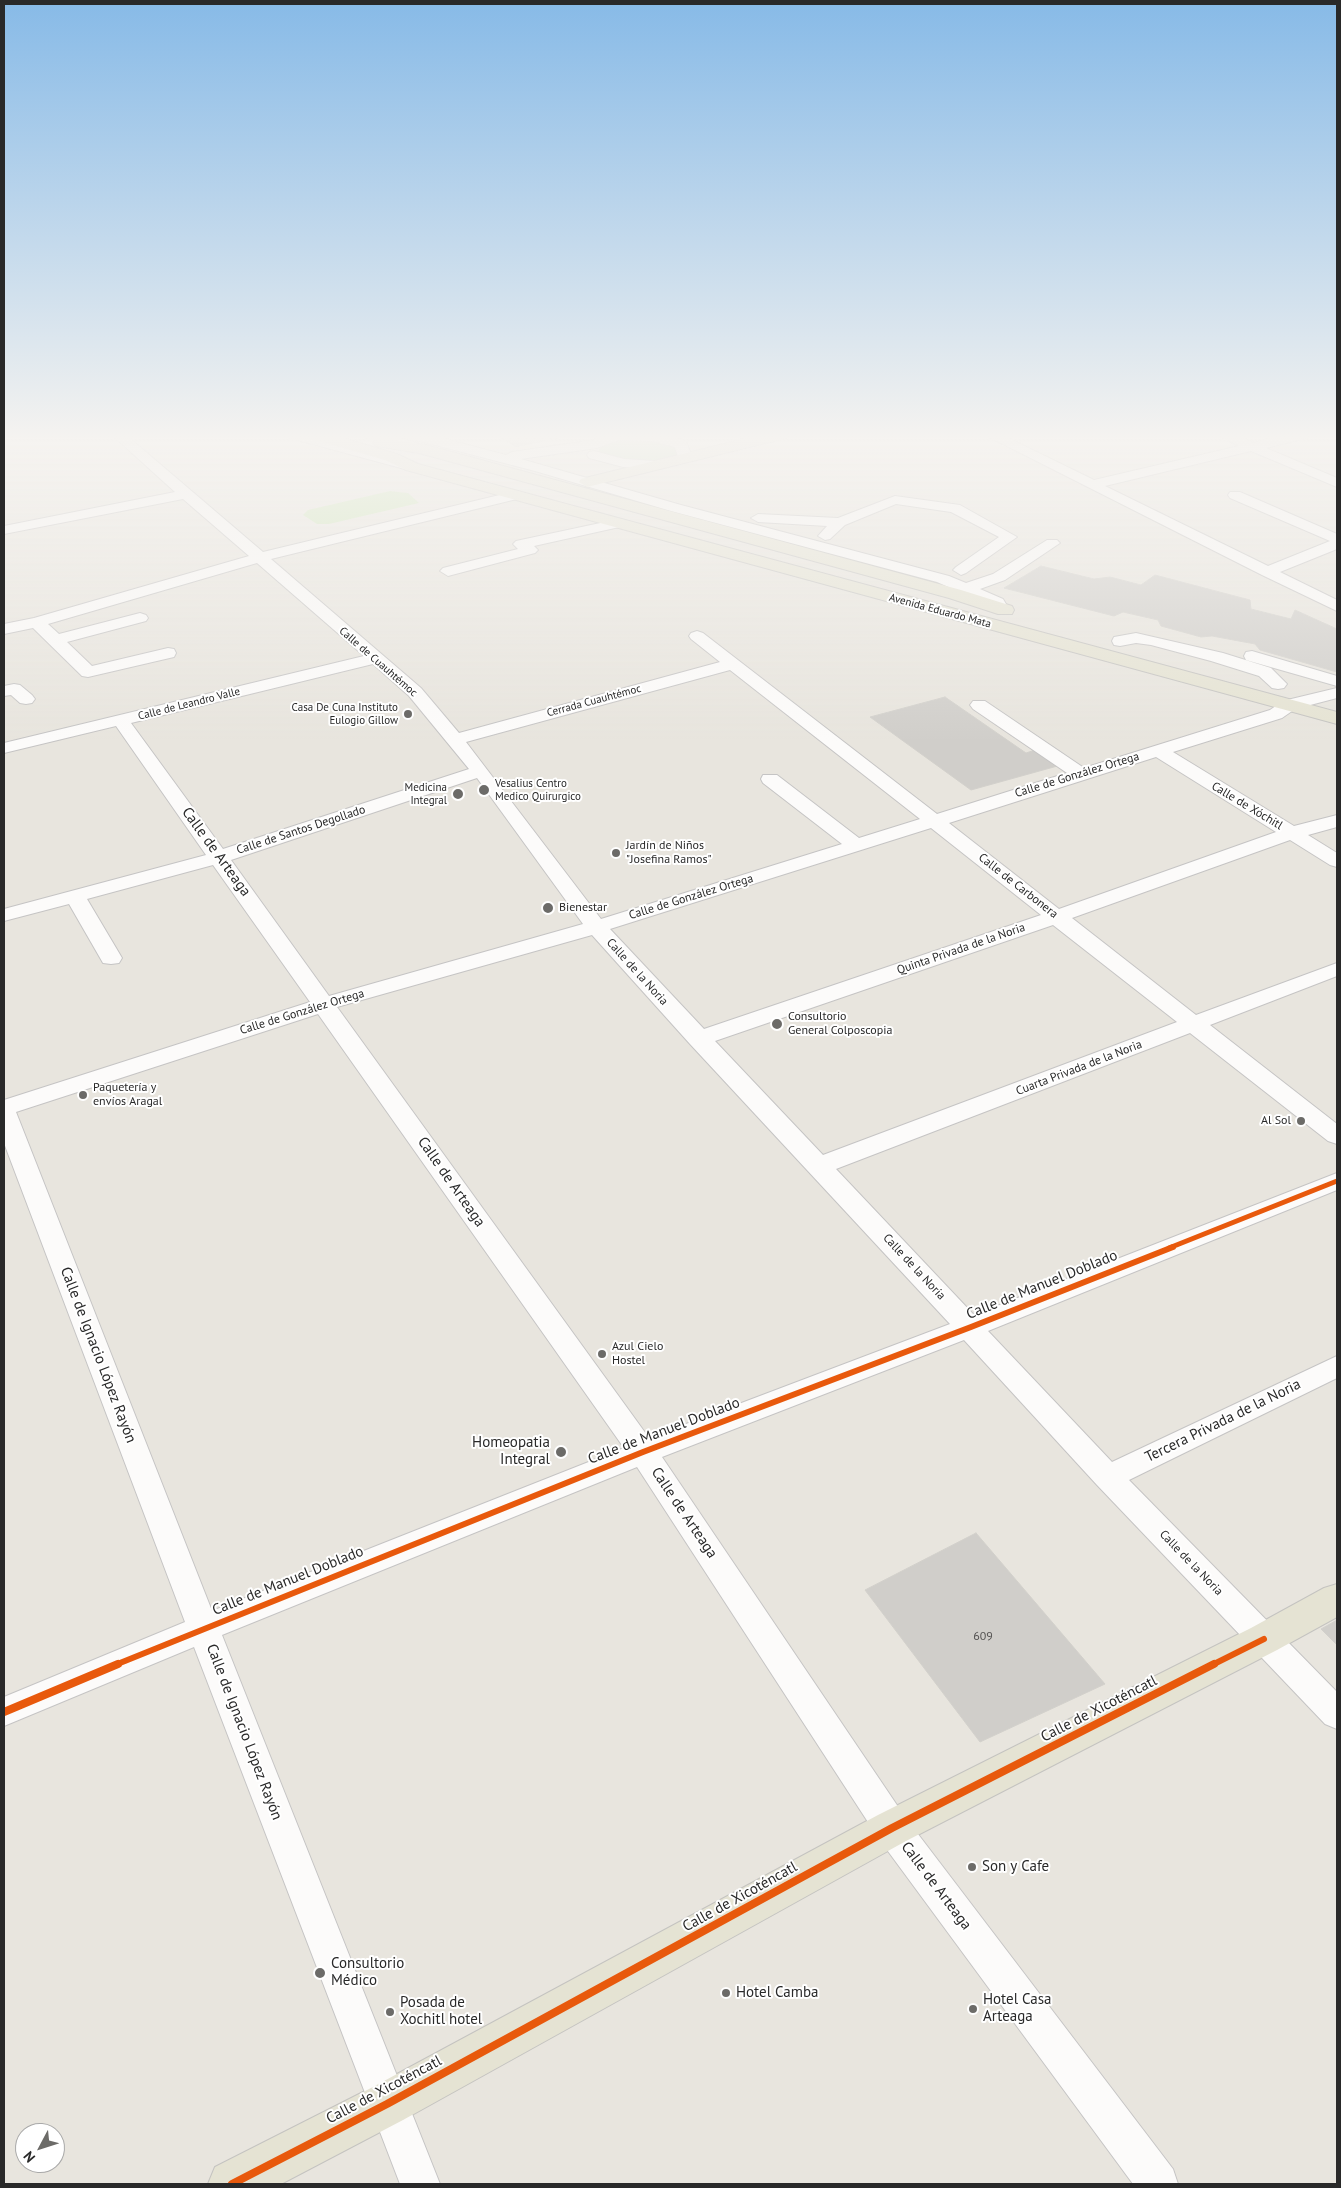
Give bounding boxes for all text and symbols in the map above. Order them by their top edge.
street label: Avenida Eduardo Mata [888,591,992,631]
street label: Calle de Cuauhtémoc [336,624,420,700]
street label: Cerrada Cuauhtémoc [545,682,643,720]
street label: Calle de Leandro Valle [137,685,241,723]
place label: Casa De Cuna Instituto Eulogio Gillow [292,701,398,727]
marker: Casa De Cuna Instituto Eulogio Gillow [402,708,414,720]
street label: Calle de González Ortega [1013,749,1141,801]
place label: Vesalius Centro Medico Quirurgico [495,777,581,803]
street label: Calle de Xóchitl [1209,779,1285,833]
place label: Medicina Integral [404,781,447,807]
marker: Vesalius Centro Medico Quirurgico [477,783,491,797]
marker: Medicina Integral [451,787,465,801]
street label: Calle de Santos Degollado [235,802,367,858]
street label: Calle de Arteaga [178,804,254,900]
place label: Jardín de Niños "Josefina Ramos" [626,839,712,867]
marker: Jardín de Niños "Josefina Ramos" [610,847,622,859]
street label: Calle de Carbonera [975,850,1061,922]
street label: Calle de González Ortega [627,871,755,923]
marker: Bienestar [541,901,555,915]
place label: Bienestar [559,901,607,915]
street label: Quinta Privada de la Noria [895,920,1027,978]
street label: Calle de la Noria [603,936,671,1008]
street label: Calle de González Ortega [238,986,366,1038]
place label: Consultorio General Colposcopia [788,1010,892,1038]
marker: Consultorio General Colposcopia [770,1017,784,1031]
street label: Cuarta Privada de la Noria [1014,1037,1144,1099]
place label: Paquetería y envíos Aragal [93,1081,162,1109]
marker: Paquetería y envíos Aragal [77,1089,89,1101]
place label: Al Sol [1261,1114,1291,1128]
marker: Al Sol [1295,1115,1307,1127]
street label: Calle de Arteaga [413,1134,489,1230]
street label: Calle de la Noria [880,1231,948,1303]
street label: Calle de Manuel Doblado [964,1246,1120,1324]
street label: Calle de Ignacio López Rayón [56,1264,140,1446]
place label: Azul Cielo Hostel [612,1340,663,1368]
marker: Azul Cielo Hostel [596,1348,608,1360]
street label: Tercera Privada de la Noria [1142,1375,1304,1467]
street label: Calle de Manuel Doblado [585,1394,743,1468]
place label: Homeopatia Integral [472,1434,550,1469]
marker: Homeopatia Integral [554,1445,568,1459]
street label: Calle de Arteaga [647,1464,721,1562]
street label: Calle de la Noria [1156,1527,1226,1599]
street label: Calle de Manuel Doblado [210,1542,366,1620]
house number: 609 [973,1630,993,1644]
street label: Calle de Ignacio López Rayón [202,1641,286,1823]
street label: Calle de Xicoténcatl [1038,1672,1160,1746]
street label: Calle de Arteaga [897,1838,975,1934]
street label: Calle de Xicoténcatl [680,1858,800,1936]
place label: Son y Cafe [982,1858,1049,1876]
marker: Son y Cafe [966,1861,978,1873]
place label: Consultorio Médico [331,1955,404,1990]
marker: Consultorio Médico [313,1966,327,1980]
place label: Hotel Camba [736,1984,819,2002]
marker: Hotel Camba [720,1987,732,1999]
place label: Hotel Casa Arteaga [983,1991,1052,2026]
place label: Posada de Xochitl hotel [400,1994,482,2029]
marker: Hotel Casa Arteaga [967,2003,979,2015]
marker: Posada de Xochitl hotel [384,2006,396,2018]
street label: Calle de Xicoténcatl [323,2052,445,2128]
north arrow [15,2123,65,2173]
text: N [19,2148,39,2166]

